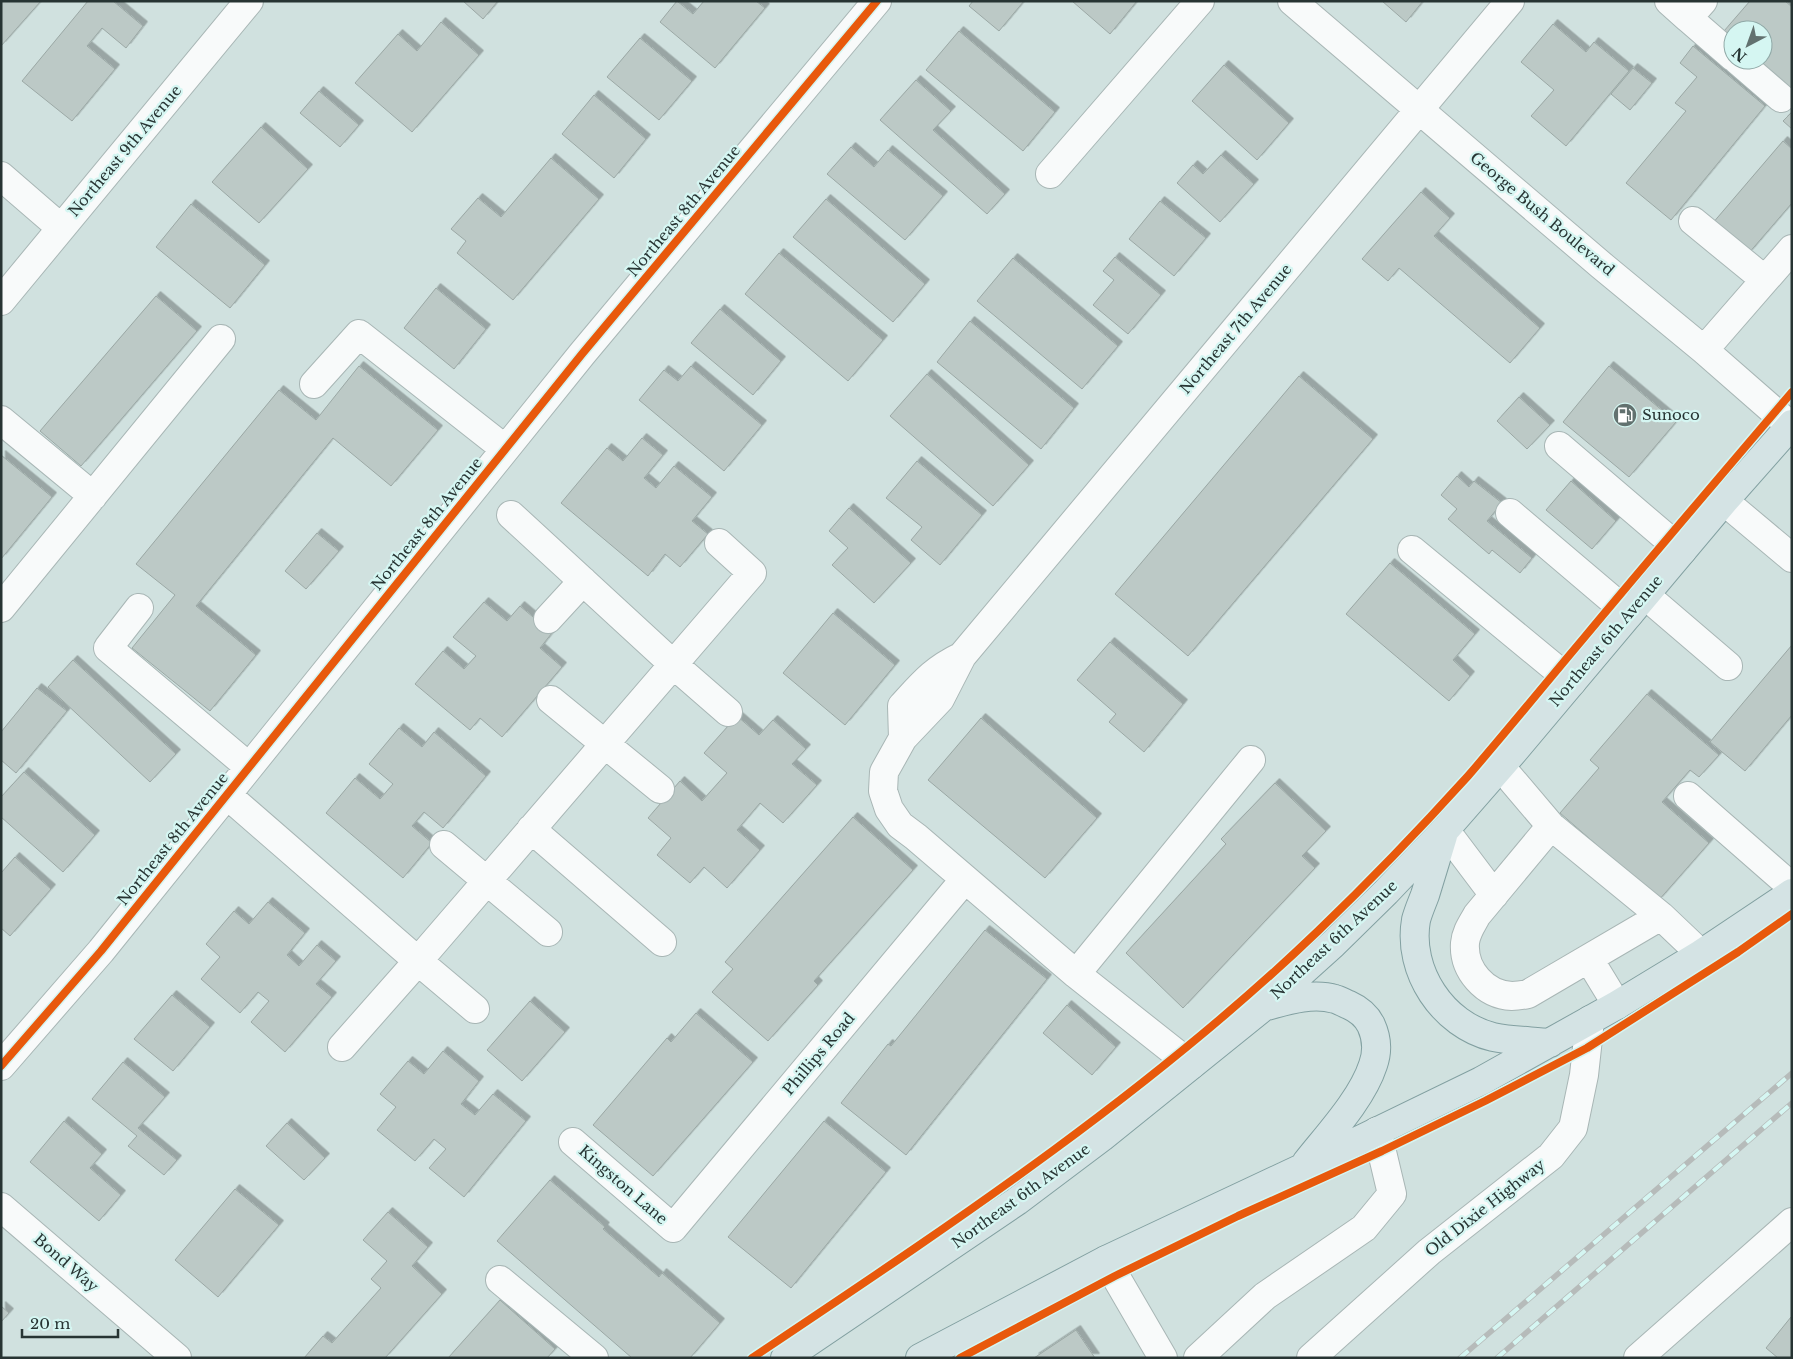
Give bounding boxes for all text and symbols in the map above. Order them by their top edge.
north arrow [1723,20,1773,70]
text: N [1729,44,1750,66]
street label: Northeast 9th Avenue [64,81,185,220]
street label: Northeast 8th Avenue [623,141,744,280]
street label: George Bush Boulevard [1466,148,1618,280]
street label: Northeast 7th Avenue [1176,260,1296,398]
fuel station icon: Sunoco [1612,402,1638,428]
place label: Sunoco [1642,405,1700,424]
street label: Northeast 8th Avenue [367,453,486,594]
street label: Northeast 6th Avenue [1545,571,1666,710]
street label: Northeast 8th Avenue [113,768,232,909]
street label: Northeast 6th Avenue [1266,876,1401,1003]
street label: Phillips Road [779,1009,859,1099]
street label: Northeast 6th Avenue [948,1139,1094,1252]
street label: Kingston Lane [575,1141,672,1228]
street label: Old Dixie Highway [1421,1155,1549,1260]
street label: Bond Way [30,1229,103,1296]
scale bar [22,1306,119,1338]
text: 20 m [30,1314,70,1333]

